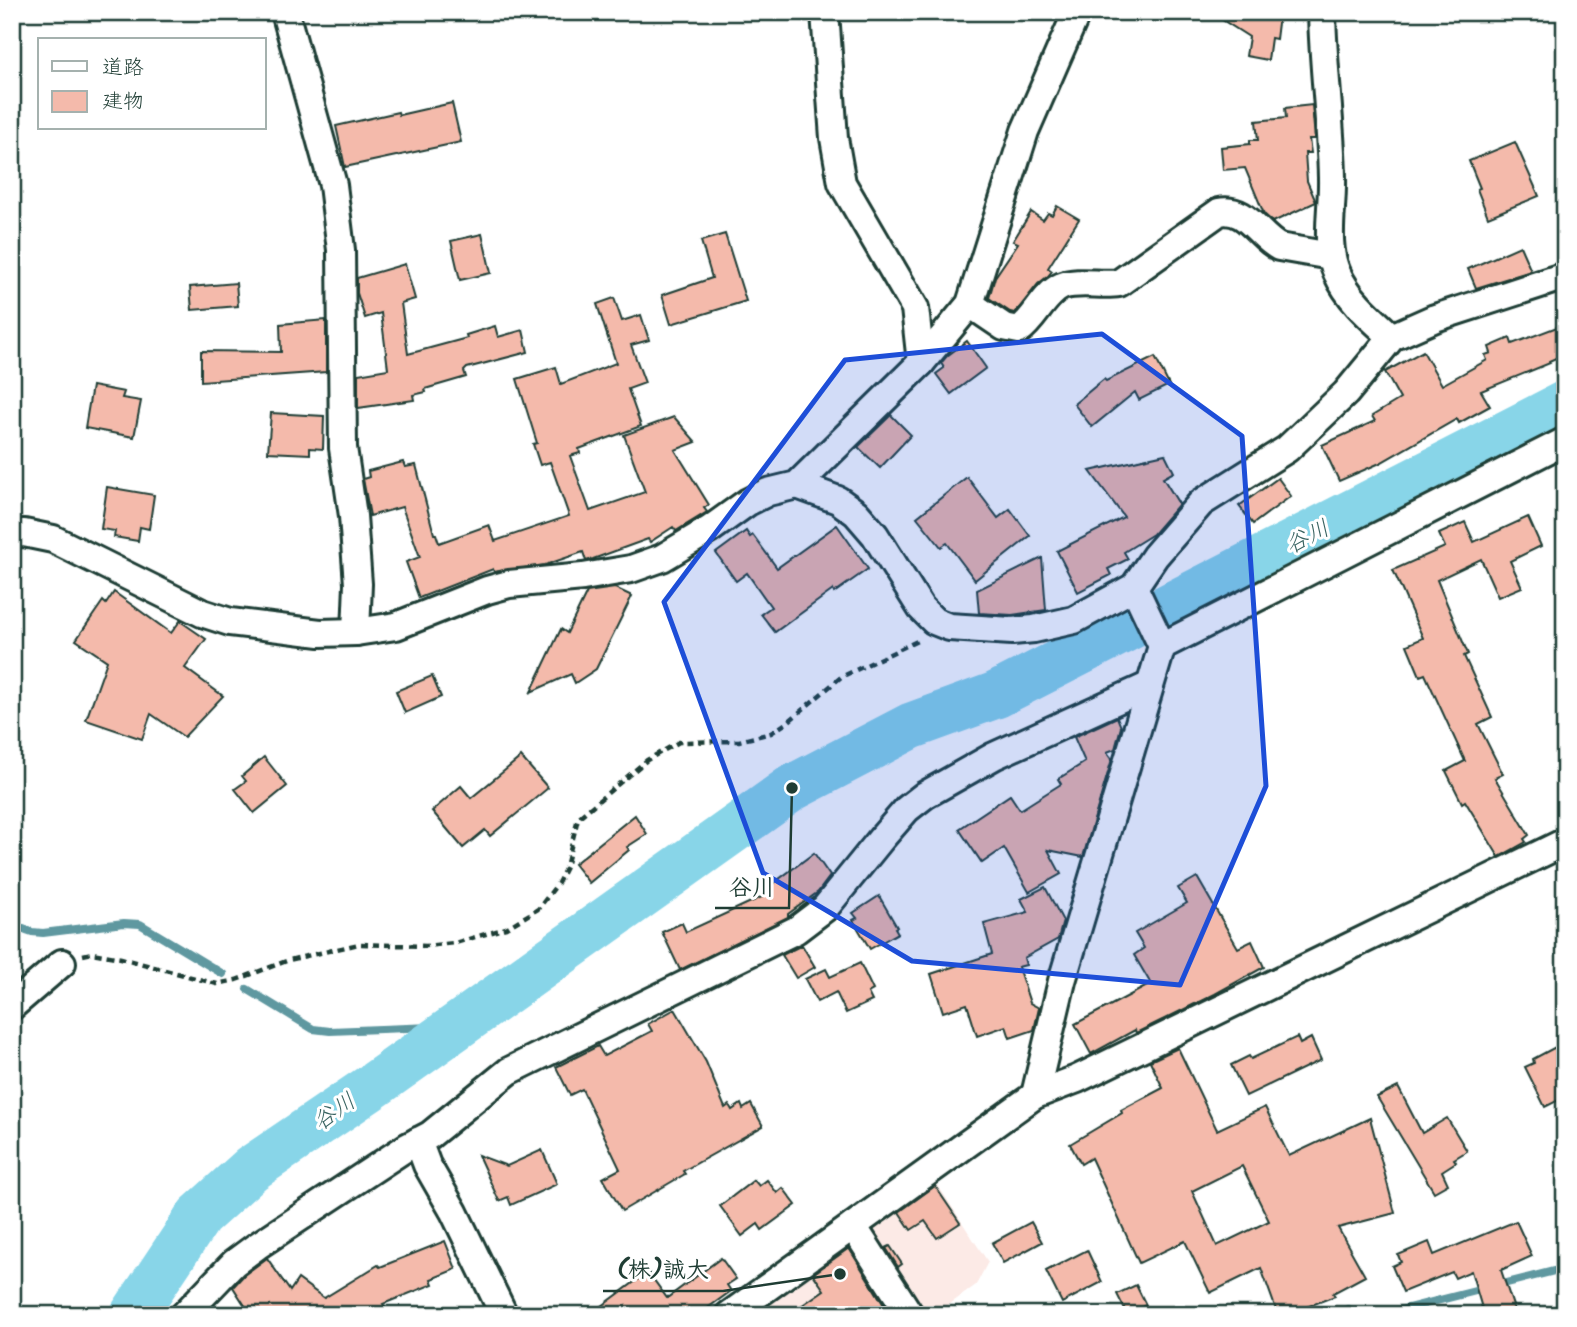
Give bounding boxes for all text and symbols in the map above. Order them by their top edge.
legend [38,38,266,130]
text: 道路 [102,52,144,85]
text: 建物 [102,86,144,119]
water label: 谷川 [1279,511,1337,564]
callout: 谷川 [715,864,789,908]
text: 谷川 [729,871,775,907]
water label: 谷川 [306,1085,364,1141]
callout: (株)誠大 [603,1247,723,1291]
text: (株)誠大 [617,1253,709,1289]

